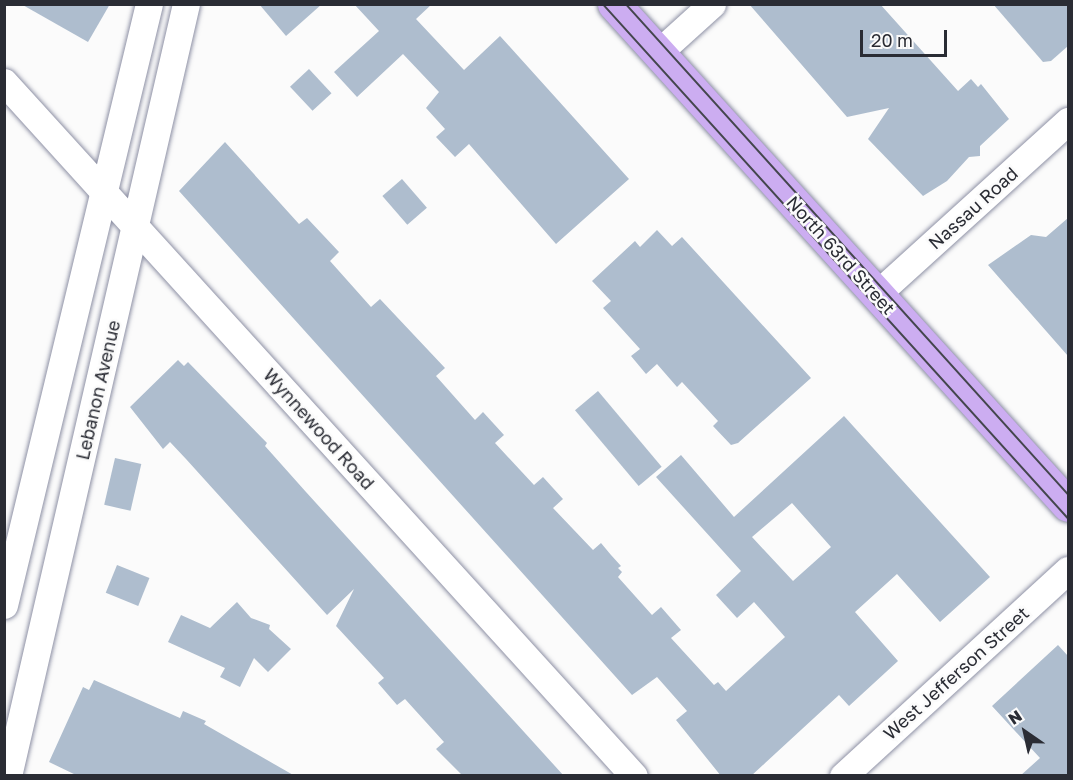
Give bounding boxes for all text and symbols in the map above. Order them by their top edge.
scale bar [863,18,950,56]
text: 20 m [871,29,913,51]
street label: Nassau Road [924,162,1022,254]
street label: North 63rd Street [782,191,900,319]
street label: Lebanon Avenue [71,318,125,462]
street label: Wynnewood Road [259,364,379,494]
street label: West Jefferson Street [879,602,1033,744]
north arrow [995,702,1055,762]
text: N [1004,705,1026,729]

